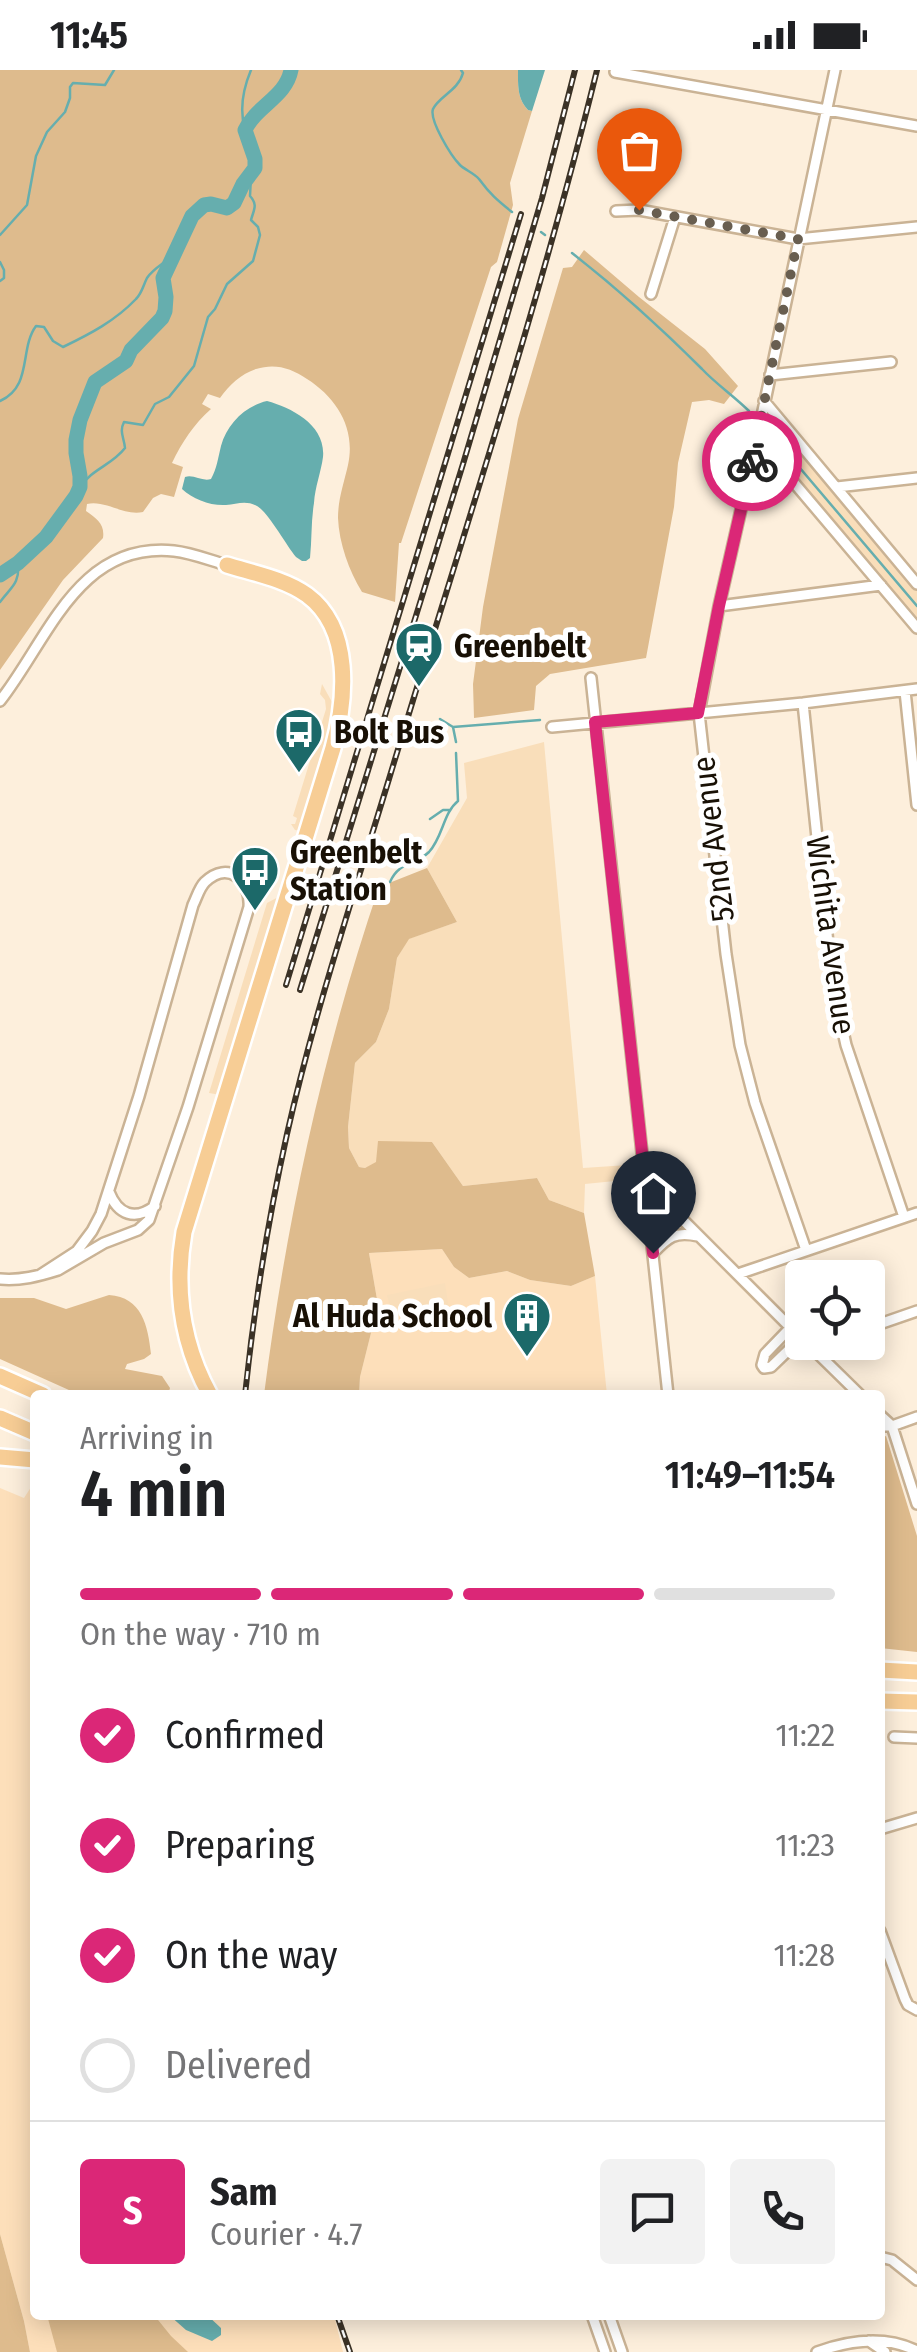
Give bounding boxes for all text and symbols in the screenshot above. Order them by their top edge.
text: 11:45 [50,12,128,58]
pin [597,108,682,211]
icon: bag [612,123,667,178]
courier [702,411,802,511]
icon: bike [725,434,780,489]
station icon: Greenbelt [393,620,445,688]
place label: Greenbelt [454,627,587,665]
bus stop icon: Bolt Bus [273,706,325,774]
place label: Bolt Bus [334,713,444,751]
street label: 52nd Avenue [684,754,742,924]
place label: Greenbelt Station [290,833,423,908]
street label: Wichita Avenue [798,833,864,1037]
bus stop icon: Greenbelt Station [229,844,281,912]
pin [611,1151,696,1254]
icon: home [626,1166,681,1221]
map controls [785,1260,885,1360]
button: locate [785,1260,885,1360]
building icon: Al Huda School [501,1290,553,1358]
place label: Al Huda School [292,1297,492,1335]
text: Arriving in [80,1419,214,1457]
text: 11:49–11:54 [665,1452,835,1498]
text: 4 min [80,1455,228,1533]
text: On the way · 710 m [80,1615,321,1653]
icon: check [80,1708,135,1763]
text: Confirmed [165,1712,325,1758]
text: 11:22 [775,1716,835,1754]
icon: check [80,1818,135,1873]
text: Preparing [165,1822,314,1868]
text: 11:23 [775,1826,835,1864]
icon: check [80,1928,135,1983]
text: On the way [165,1932,337,1978]
text: 11:28 [774,1936,835,1974]
text: Delivered [165,2042,312,2088]
button: chat [600,2159,705,2264]
button: phone [730,2159,835,2264]
text: Sam [210,2169,278,2215]
text: S [123,2188,142,2234]
text: Courier · 4.7 [210,2215,362,2253]

